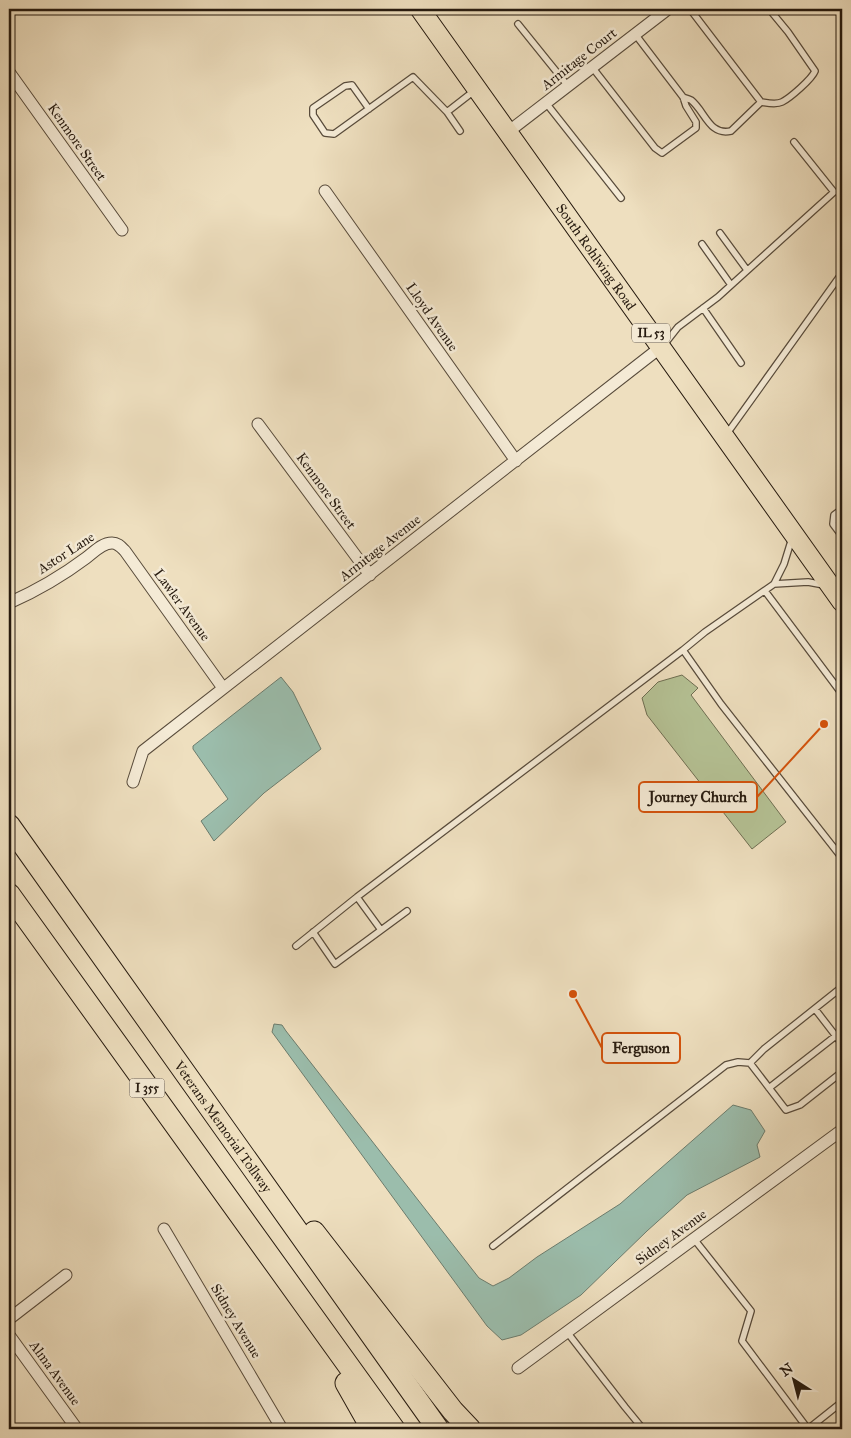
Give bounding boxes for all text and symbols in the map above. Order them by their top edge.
street label: Armitage Court [537,24,620,94]
street label: Kenmore Street [44,100,110,184]
street label: South Rohlwing Road [553,200,640,313]
street label: Lloyd Avenue [402,279,462,355]
road number: IL 53 [632,323,670,342]
street label: Kenmore Street [292,449,360,533]
street label: Armitage Avenue [335,511,424,586]
street label: Astor Lane [33,528,98,578]
street label: Lawler Avenue [150,566,214,645]
callout: Journey Church [639,782,757,812]
text: Journey Church [647,788,748,807]
callout: Ferguson [602,1033,680,1063]
text: Ferguson [612,1039,671,1058]
street label: Veterans Memorial Tollway [170,1057,276,1196]
road number: I 355 [130,1078,164,1098]
street label: Sidney Avenue [632,1205,710,1269]
street label: Sidney Avenue [207,1281,265,1361]
street label: Alma Avenue [25,1336,84,1409]
north arrow [768,1356,818,1406]
text: N [777,1359,797,1380]

